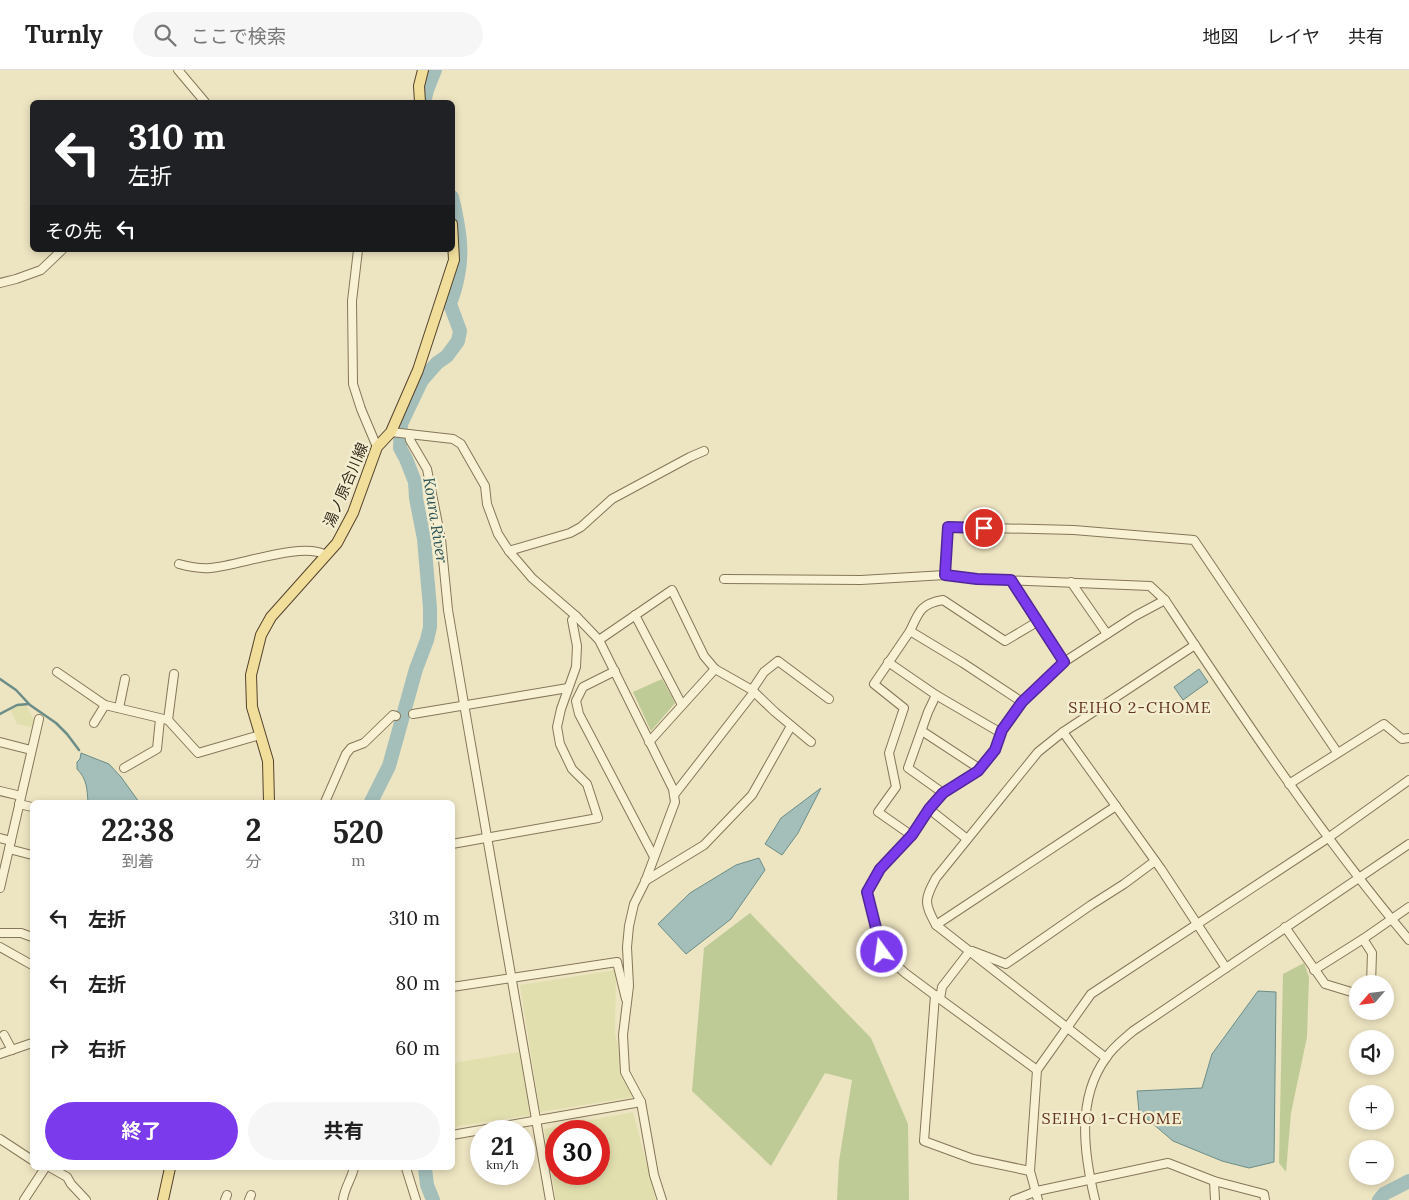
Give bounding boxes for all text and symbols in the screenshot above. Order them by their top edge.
search box [133,12,483,57]
text: Turnly [25,19,103,50]
icon: search [151,21,179,49]
text: ここで検索 [191,24,286,48]
text: 地図 [1203,25,1239,48]
text: レイヤ [1267,25,1320,48]
text: 共有 [1348,25,1384,48]
text: 310 m [128,114,225,159]
icon: left [45,120,110,185]
text: 左折 [128,162,172,190]
icon: left [112,215,140,243]
text: その先 [45,219,102,243]
street label: 湯ノ原合川線 [319,440,372,530]
water label: Koura River [419,476,453,565]
pin [963,507,1005,549]
icon: arrive [970,514,998,542]
district label: SEIHO 2-CHOME [1068,697,1212,717]
text: 22:38 [101,811,175,849]
text: 2 [246,811,262,849]
text: 520 [333,813,384,851]
text: m [351,850,365,870]
text: 到着 [122,851,154,871]
text: 分 [246,851,262,871]
icon: left [45,904,73,932]
text: 310 m [389,906,440,930]
text: 左折 [88,907,126,931]
position arrow [855,925,907,977]
icon: left [45,969,73,997]
text: 80 m [396,971,440,995]
text: 左折 [88,972,126,996]
north arrow [1349,975,1394,1020]
map controls [1349,975,1394,1185]
button: sound [1349,1030,1394,1075]
icon: right [45,1034,73,1062]
text: 60 m [395,1036,440,1060]
text: 右折 [88,1037,126,1061]
button: + [1349,1085,1394,1130]
button: 終了 [45,1102,238,1160]
button: 共有 [248,1102,440,1160]
district label: SEIHO 1-CHOME [1042,1108,1182,1128]
speed limit sign: 30 [545,1120,610,1185]
text: 21 [491,1130,514,1162]
button: − [1349,1140,1394,1185]
text: km/h [486,1157,519,1172]

